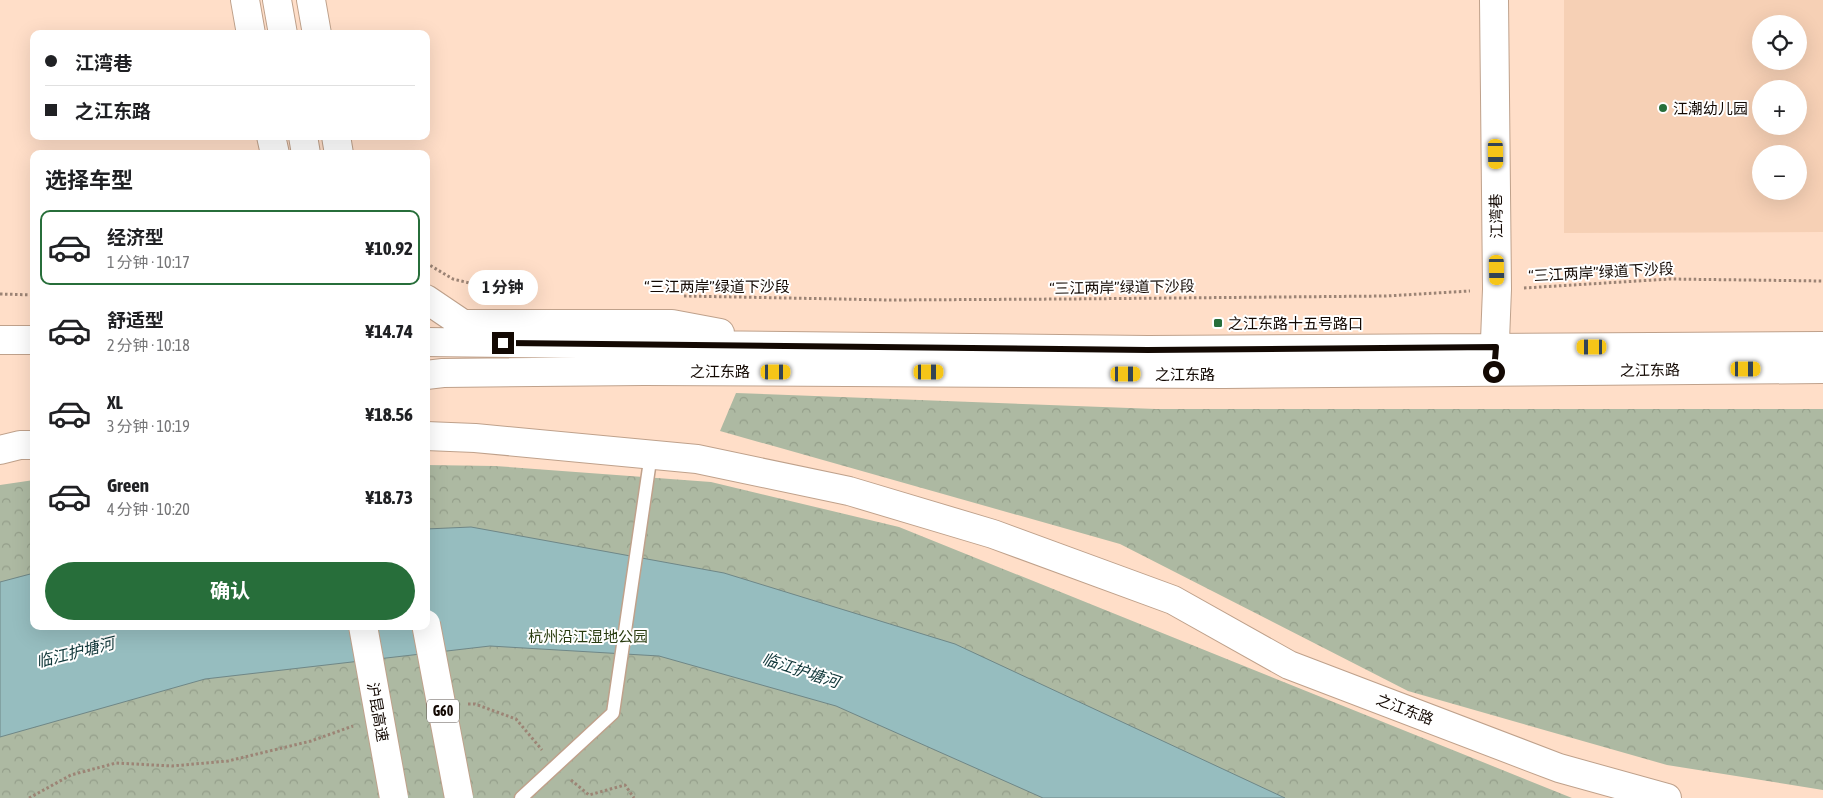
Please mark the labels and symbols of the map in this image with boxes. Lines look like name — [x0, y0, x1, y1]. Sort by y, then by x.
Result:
place label: 江潮幼儿园 — [1673, 100, 1748, 117]
marker: 江潮幼儿园 — [1657, 102, 1669, 114]
car — [1488, 139, 1503, 169]
street label: 江湾巷 — [1487, 193, 1505, 239]
car — [1489, 255, 1504, 285]
street label: “三江两岸”绿道下沙段 — [1528, 260, 1674, 284]
callout: 1 分钟 — [468, 270, 538, 306]
street label: “三江两岸”绿道下沙段 — [1049, 277, 1195, 297]
street label: “三江两岸”绿道下沙段 — [644, 278, 790, 295]
place label: 之江东路十五号路口 — [1228, 315, 1363, 332]
marker: 之江东路十五号路口 — [1212, 317, 1224, 329]
route end — [492, 332, 514, 354]
car — [1577, 340, 1607, 355]
route start — [1483, 361, 1505, 383]
street label: 之江东路 — [1620, 361, 1680, 379]
car — [1731, 362, 1761, 377]
street label: 之江东路 — [690, 363, 750, 380]
car — [761, 365, 791, 380]
car — [914, 365, 944, 380]
street label: 之江东路 — [1155, 366, 1215, 383]
car — [1111, 367, 1141, 382]
park label: 杭州沿江湿地公园 — [528, 628, 648, 645]
water label: 临江护塘河 — [34, 633, 119, 670]
water label: 临江护塘河 — [760, 649, 845, 692]
street label: 沪昆高速 — [364, 681, 392, 743]
street label: 之江东路 — [1374, 690, 1436, 728]
road number: G60 — [427, 699, 459, 722]

